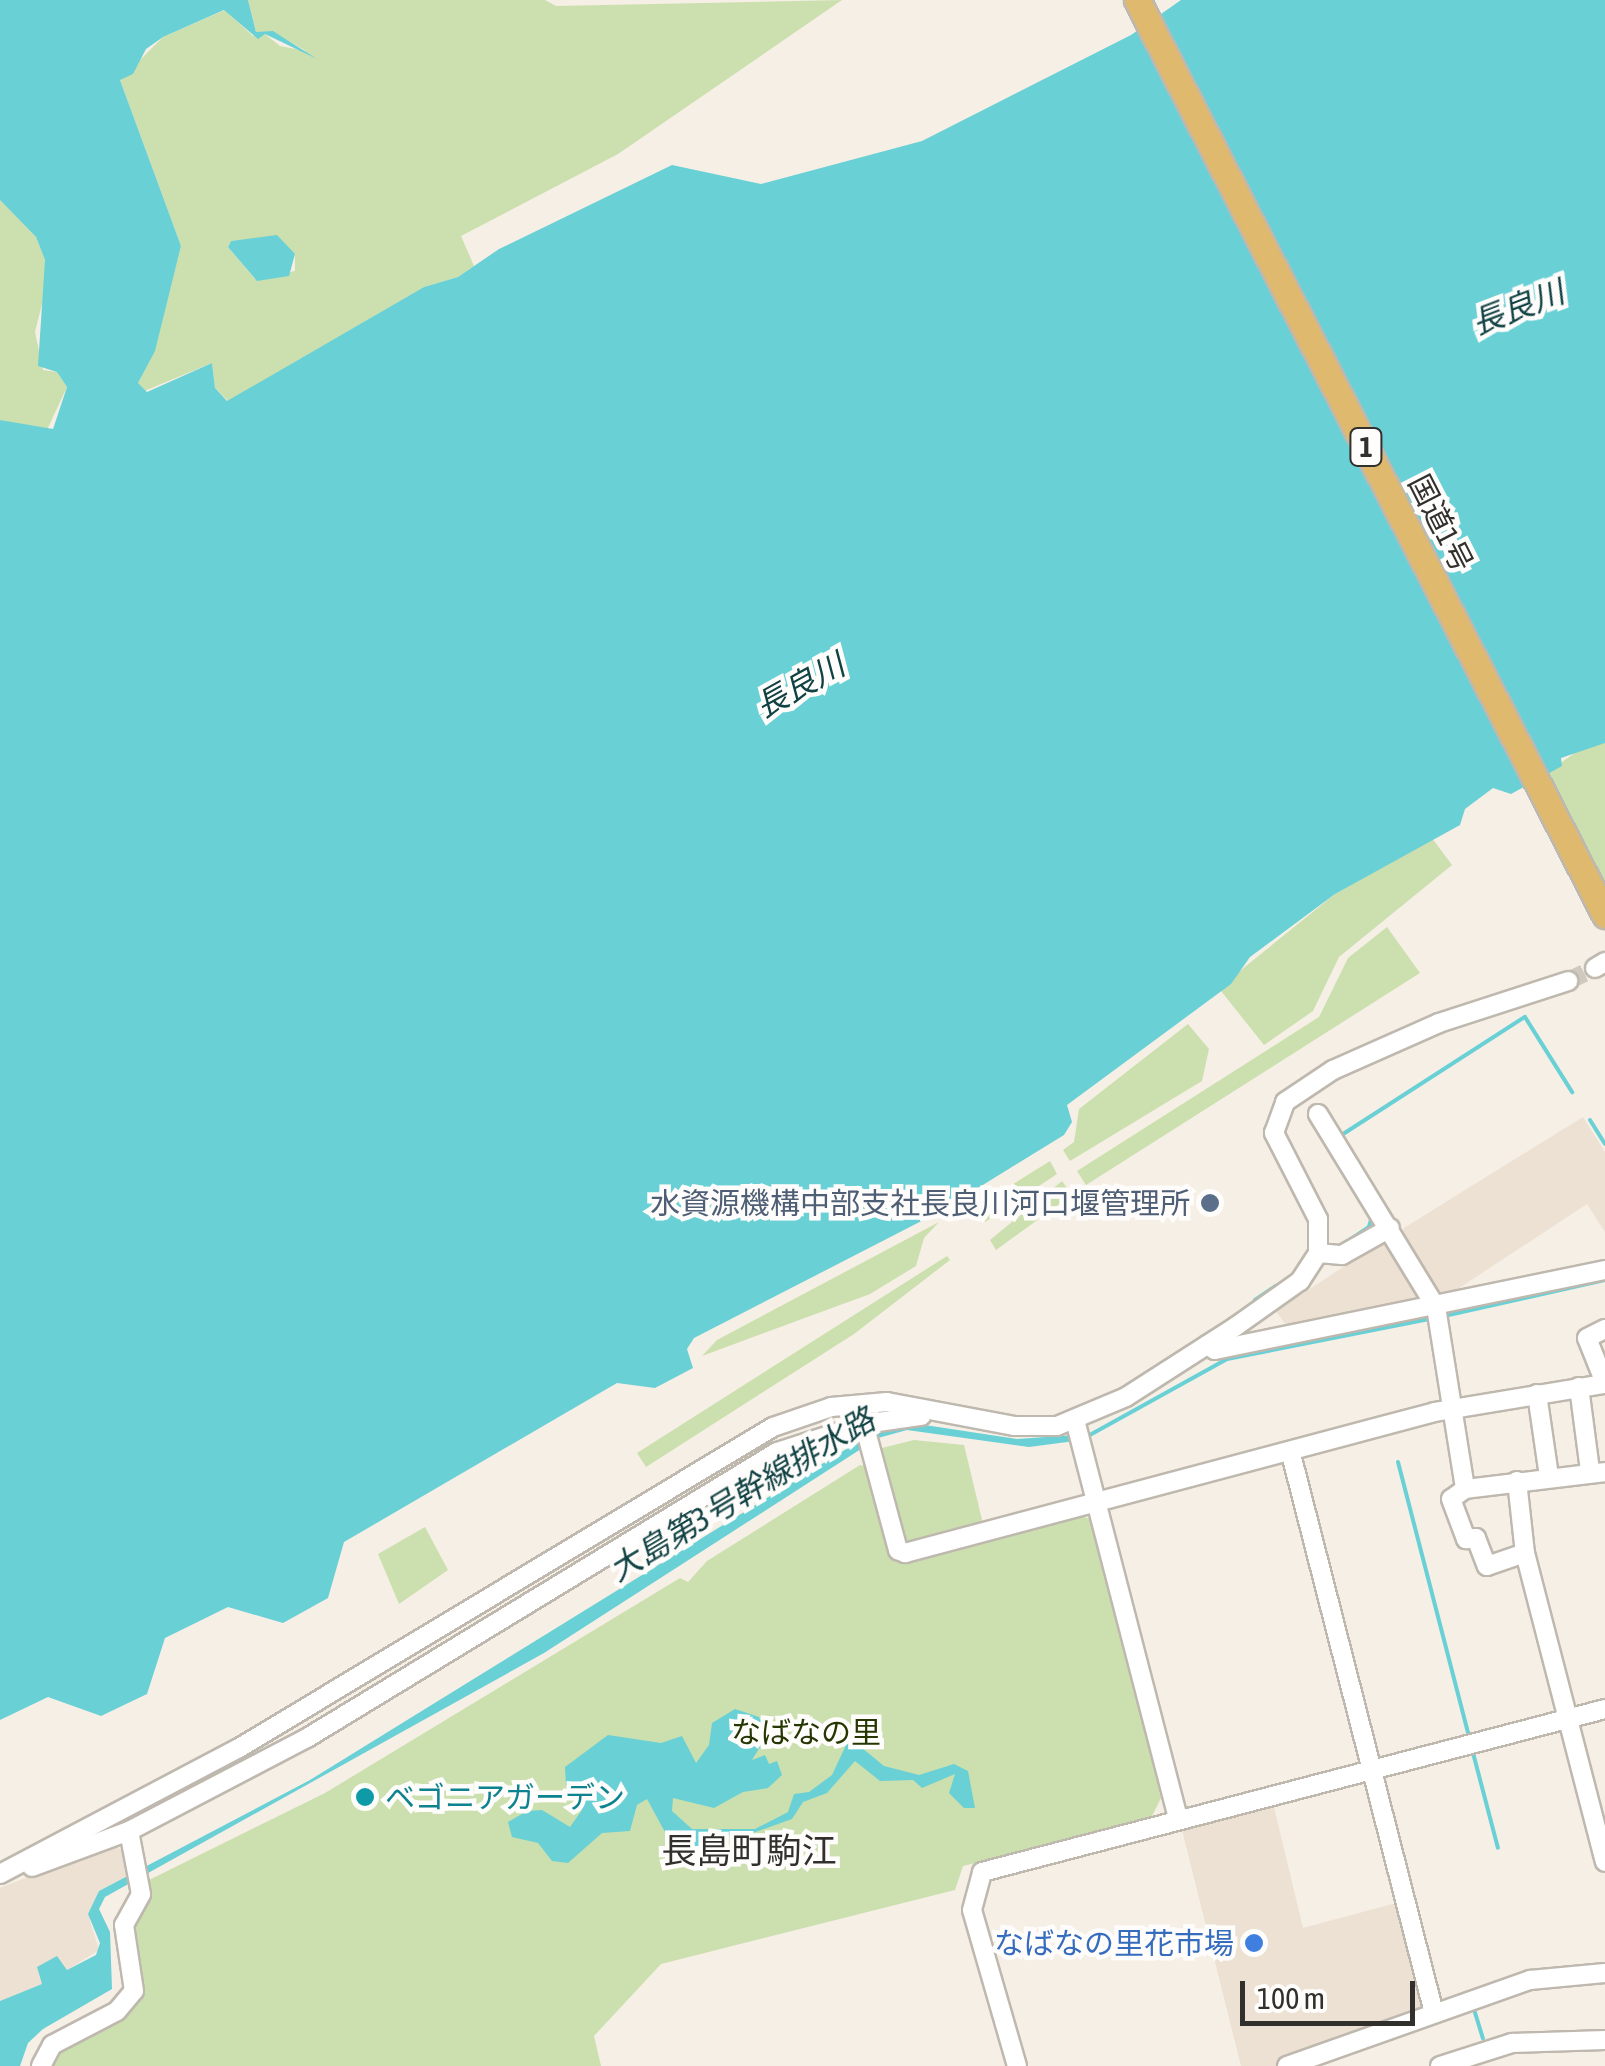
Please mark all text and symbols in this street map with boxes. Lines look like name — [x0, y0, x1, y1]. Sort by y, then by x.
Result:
water label: 長良川 — [1466, 273, 1570, 343]
road number: 1 — [1348, 424, 1384, 470]
street label: 国道1号 — [1401, 468, 1481, 578]
water label: 長良川 — [749, 646, 851, 726]
place label: 水資源機構中部支社長良川河口堰管理所 — [650, 1185, 1190, 1221]
marker: 水資源機構中部支社長良川河口堰管理所 — [1199, 1192, 1221, 1214]
water label: 大島第3号幹線排水路 — [602, 1401, 882, 1589]
park label: なばなの里 — [731, 1714, 881, 1750]
place label: ベゴニアガーデン — [385, 1779, 625, 1815]
marker: ベゴニアガーデン — [354, 1786, 376, 1808]
district label: 長島町駒江 — [662, 1829, 836, 1871]
place label: なばなの里花市場 — [994, 1925, 1234, 1961]
marker: なばなの里花市場 — [1243, 1932, 1265, 1954]
scale bar — [1245, 1961, 1420, 2023]
text: 100 m — [1257, 1981, 1325, 2015]

